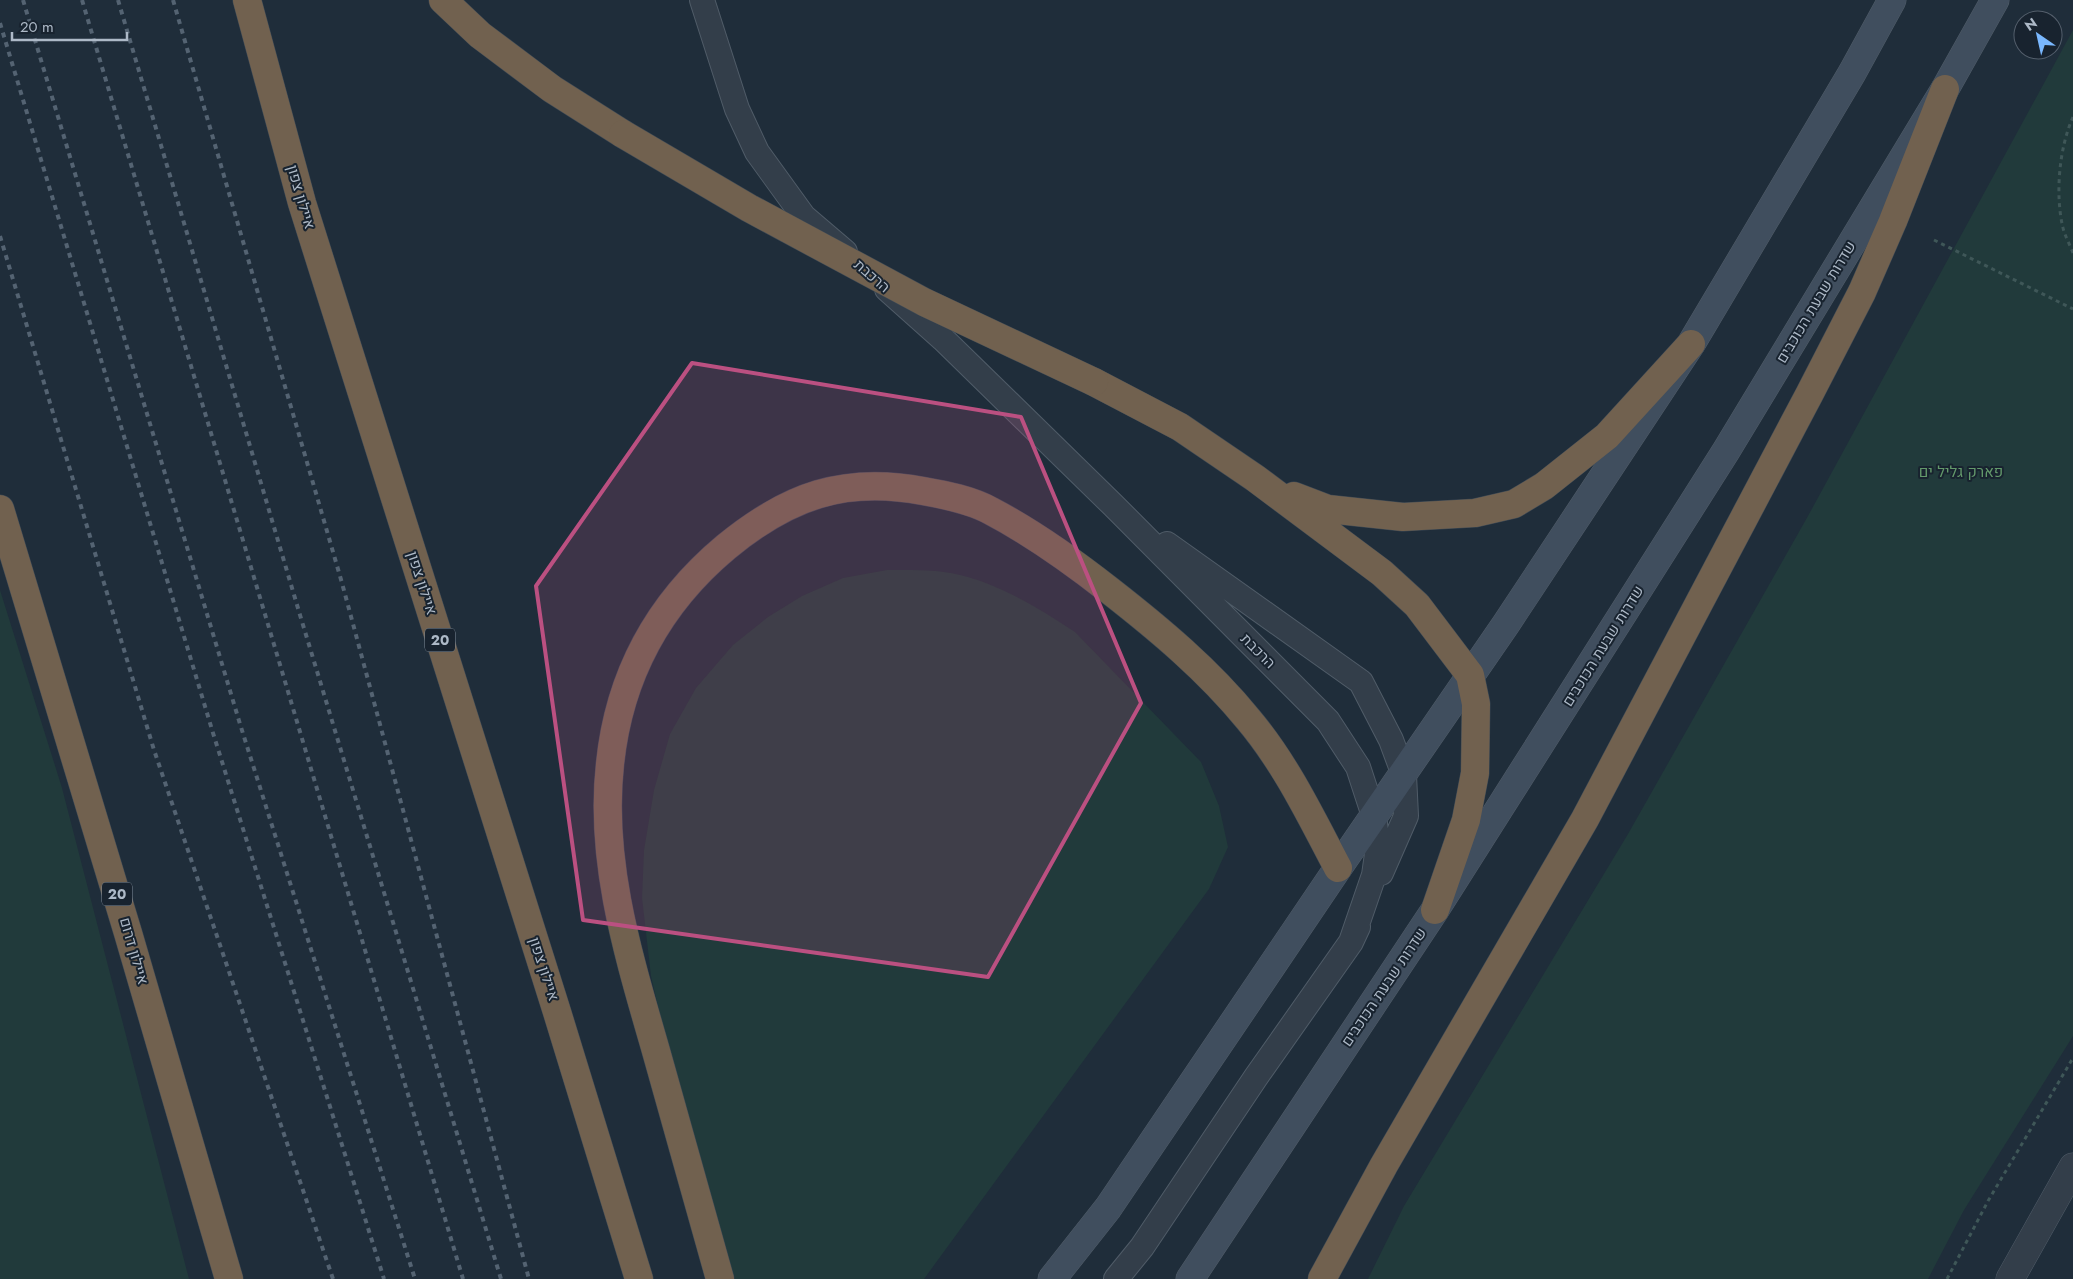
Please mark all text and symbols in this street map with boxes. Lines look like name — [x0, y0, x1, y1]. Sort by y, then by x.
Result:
scale bar — [12, 10, 128, 42]
north arrow — [2013, 10, 2063, 60]
text: N — [2021, 13, 2041, 36]
text: 20 m — [20, 16, 54, 38]
street label: איילון צפון — [281, 162, 321, 232]
street label: שדרות שבעת הכוכבים — [1771, 237, 1861, 367]
street label: הרכבת — [849, 254, 895, 298]
park label: פארק גליל ים — [1919, 461, 2003, 483]
street label: איילון צפון — [401, 548, 443, 618]
street label: שדרות שבעת הכוכבים — [1557, 581, 1649, 711]
road number: 20 — [425, 628, 455, 652]
street label: הרכבת — [1236, 629, 1280, 673]
road number: 20 — [102, 882, 132, 906]
street label: איילון דרום — [114, 915, 154, 987]
street label: שדרות שבעת הכוכבים — [1336, 923, 1432, 1051]
street label: איילון צפון — [523, 934, 565, 1004]

